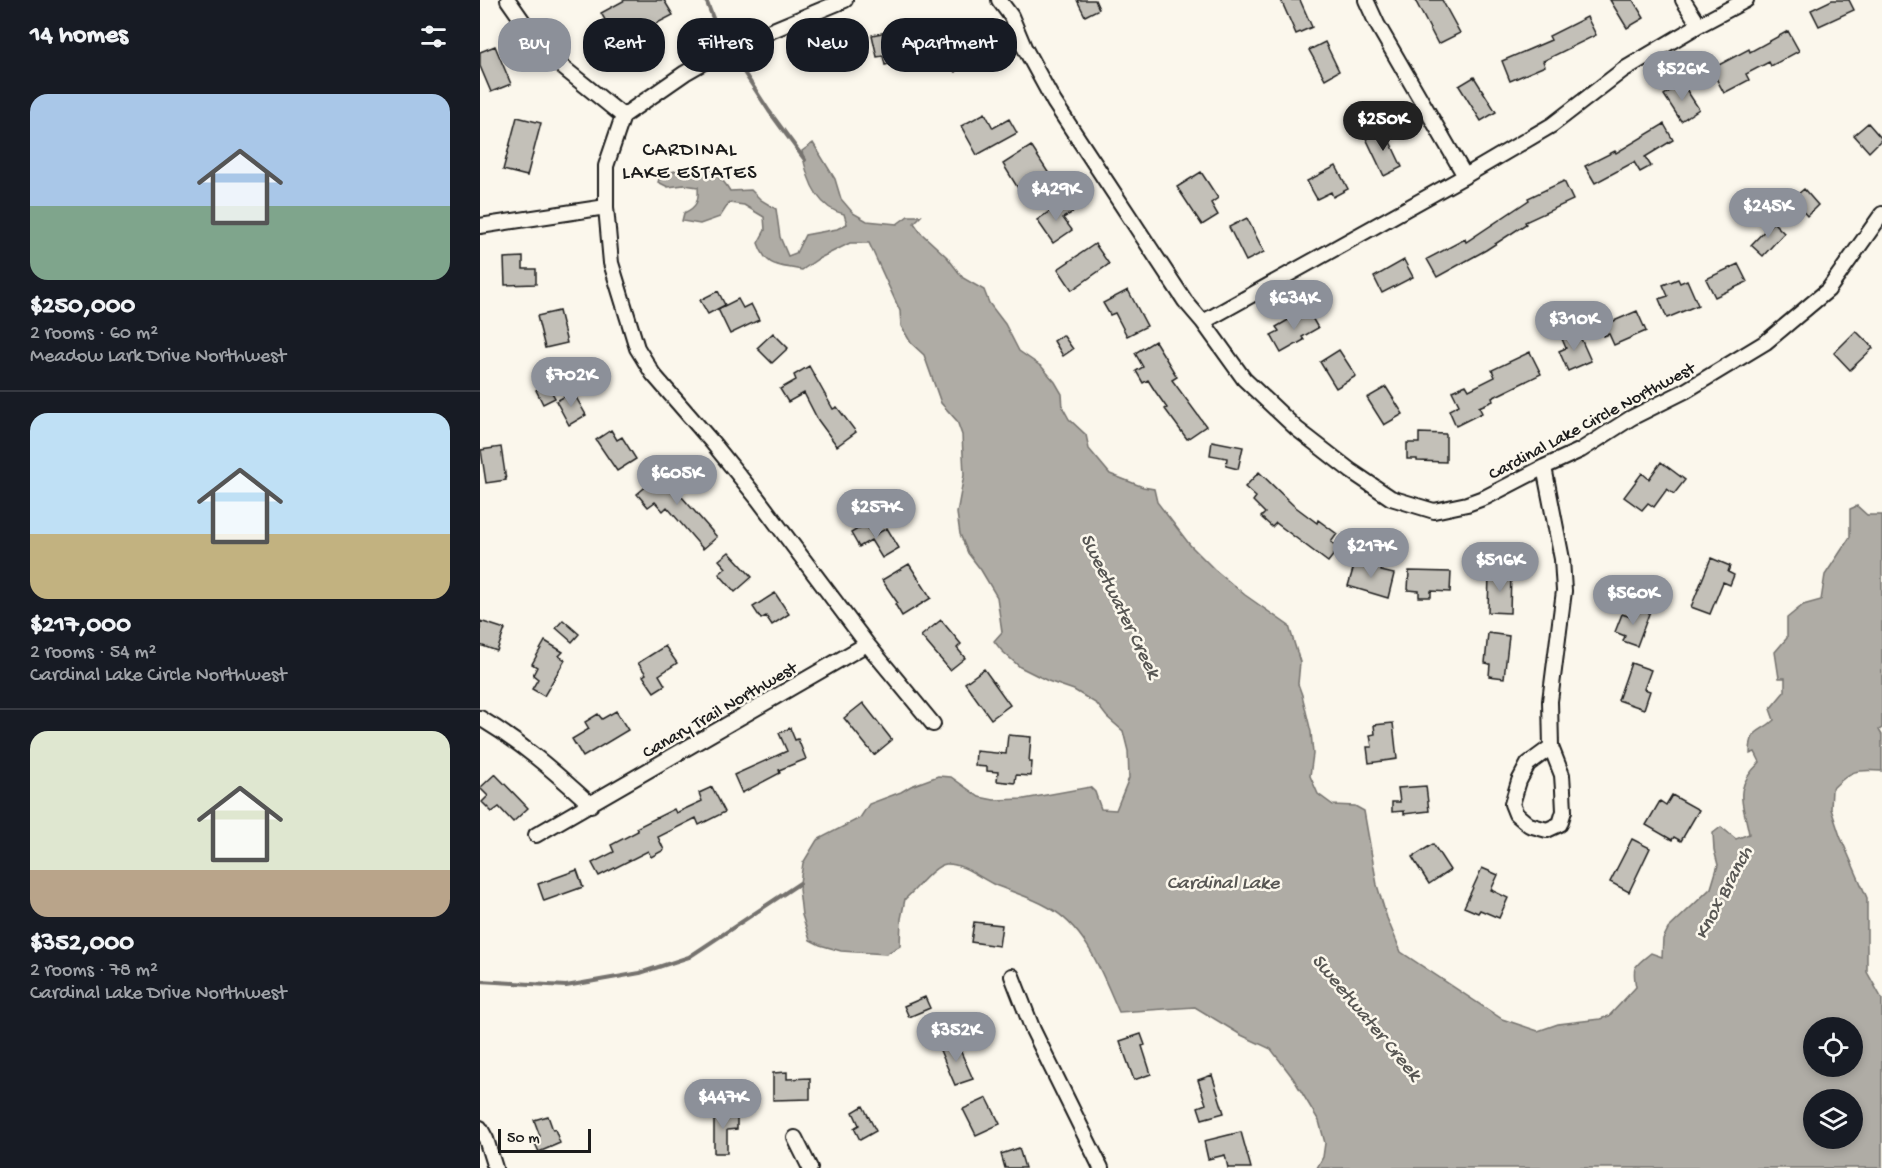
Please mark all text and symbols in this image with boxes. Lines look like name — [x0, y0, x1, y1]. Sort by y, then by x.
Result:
chip: Buy — [498, 18, 571, 72]
chip: Rent — [583, 18, 665, 72]
chip: Filters — [677, 18, 774, 72]
chip: New — [786, 18, 869, 72]
chip: Apartment — [881, 18, 1017, 72]
icon: filters — [417, 20, 450, 53]
text: 14 homes — [30, 21, 128, 52]
pin: $526K — [1640, 51, 1724, 102]
text: $526K — [1657, 59, 1707, 82]
pin: $250K — [1341, 101, 1425, 152]
text: $250K — [1357, 109, 1409, 132]
icon: home — [186, 133, 294, 241]
district label: CARDINAL LAKE ESTATES — [622, 140, 758, 186]
pin: $429K — [1014, 171, 1098, 222]
text: $429K — [1031, 179, 1081, 202]
pin: $245K — [1726, 188, 1810, 239]
text: $245K — [1743, 196, 1793, 219]
pin: $634K — [1252, 280, 1336, 331]
text: $634K — [1269, 288, 1319, 311]
text: $250,000 — [30, 292, 135, 323]
pin: $310K — [1532, 301, 1616, 352]
text: $310K — [1549, 309, 1599, 332]
text: 2 rooms · 60 m² — [30, 323, 158, 346]
text: Meadow Lark Drive Northwest — [30, 346, 286, 369]
pin: $702K — [529, 357, 613, 408]
street label: Cardinal Lake Circle Northwest — [1485, 358, 1700, 486]
text: $702K — [545, 365, 597, 388]
icon: home — [186, 452, 294, 560]
pin: $605K — [635, 455, 719, 506]
text: $605K — [651, 463, 703, 486]
pin: $257K — [834, 489, 918, 540]
text: $257K — [851, 497, 901, 520]
pin: $217K — [1329, 528, 1413, 579]
water label: Sweetwater Creek — [1074, 531, 1165, 684]
text: $217K — [1347, 536, 1395, 559]
pin: $516K — [1458, 542, 1542, 593]
text: $516K — [1476, 550, 1524, 573]
pin: $560K — [1591, 575, 1675, 626]
text: $560K — [1607, 583, 1659, 606]
text: $217,000 — [30, 611, 131, 642]
text: 2 rooms · 54 m² — [30, 642, 157, 665]
street label: Canary Trail Northwest — [639, 658, 803, 764]
text: Cardinal Lake Circle Northwest — [30, 665, 287, 688]
icon: home — [186, 770, 294, 878]
water label: Knox Branch — [1691, 843, 1759, 944]
water label: Cardinal Lake — [1167, 873, 1280, 896]
text: $352,000 — [30, 929, 134, 960]
water label: Sweetwater Creek — [1306, 950, 1426, 1088]
text: 2 rooms · 78 m² — [30, 960, 158, 983]
text: Cardinal Lake Drive Northwest — [30, 983, 286, 1006]
pin: $352K — [914, 1012, 998, 1063]
map controls — [1803, 1017, 1863, 1149]
button: locate — [1803, 1017, 1863, 1077]
text: $352K — [931, 1020, 981, 1043]
pin: $447K — [681, 1079, 765, 1130]
text: $447K — [698, 1087, 748, 1110]
button: layers — [1803, 1089, 1863, 1149]
scale bar — [498, 1126, 591, 1154]
text: 50 m — [507, 1130, 540, 1149]

